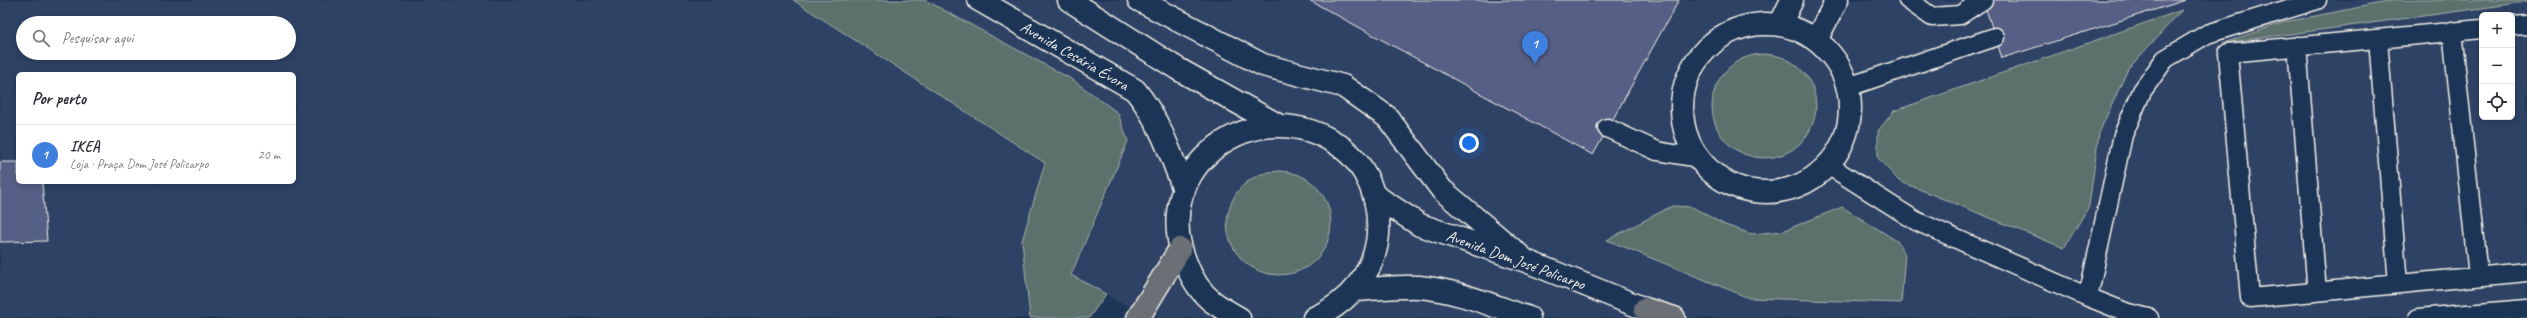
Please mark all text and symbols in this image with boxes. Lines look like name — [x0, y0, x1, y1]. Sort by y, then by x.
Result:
map controls — [2479, 12, 2515, 120]
button: + — [2479, 12, 2515, 48]
search box — [16, 16, 296, 60]
street label: Avenida Cesária Évora — [1017, 17, 1134, 96]
icon: search — [30, 27, 52, 49]
text: Pesquisar aqui — [62, 29, 133, 48]
pin: 1 — [1522, 31, 1548, 64]
button: − — [2479, 48, 2515, 84]
button: locate — [2479, 84, 2515, 120]
text: Por perto — [32, 88, 86, 109]
your location — [1459, 133, 1479, 153]
text: IKEA — [70, 137, 100, 156]
text: 1 — [42, 147, 48, 163]
text: 20 m — [258, 147, 280, 163]
text: Loja · Praça Dom José Policarpo — [70, 156, 208, 172]
street label: Avenida Dom José Policarpo — [1444, 226, 1589, 295]

